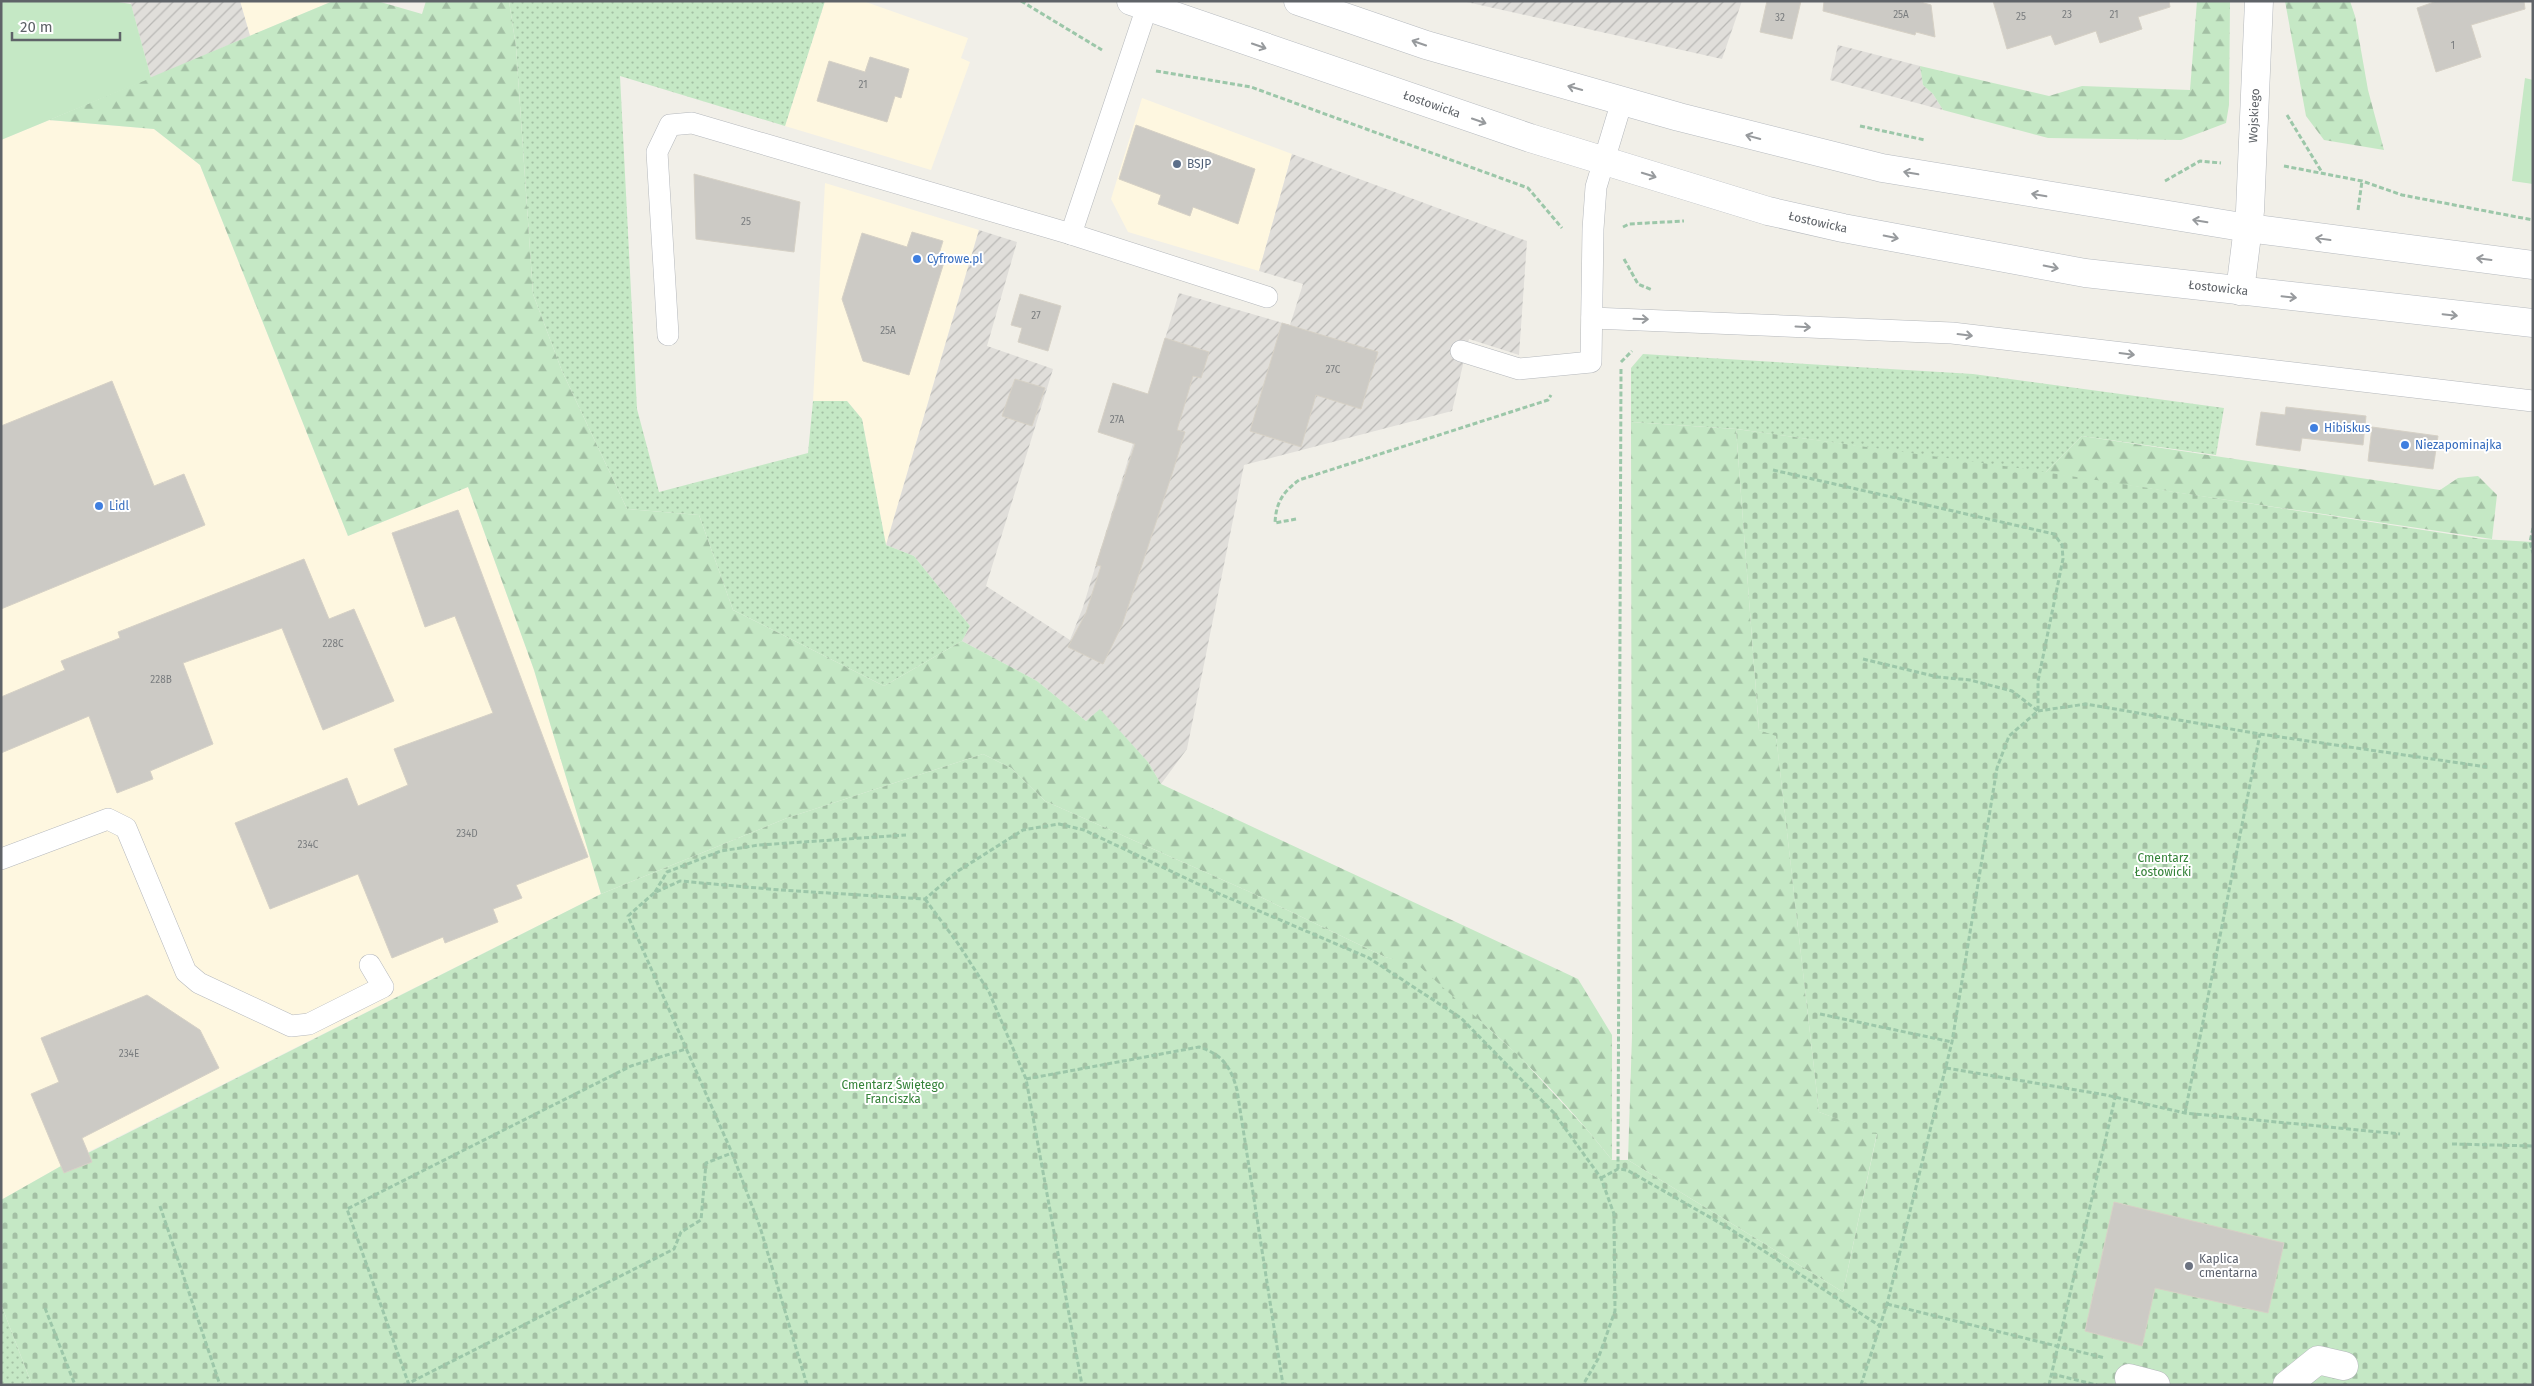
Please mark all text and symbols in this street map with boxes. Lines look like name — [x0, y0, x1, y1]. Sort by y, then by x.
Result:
house number: 25A — [1893, 9, 1909, 21]
house number: 23 — [2062, 9, 2072, 21]
house number: 21 — [2109, 9, 2119, 21]
scale bar — [12, 10, 120, 42]
house number: 25 — [2016, 11, 2026, 23]
house number: 32 — [1775, 12, 1785, 24]
text: 20 m — [20, 18, 53, 36]
one-way arrow — [1412, 38, 1427, 47]
house number: 1 — [2451, 40, 2455, 52]
one-way arrow — [1251, 42, 1267, 52]
house number: 21 — [858, 79, 868, 91]
one-way arrow — [1567, 82, 1583, 92]
street label: Łostowicka — [1401, 88, 1462, 121]
street label: Wojskiego — [2246, 88, 2262, 143]
one-way arrow — [1471, 117, 1487, 126]
one-way arrow — [1745, 131, 1761, 141]
place label: BSJP — [1187, 157, 1211, 171]
marker: BSJP — [1171, 158, 1183, 170]
one-way arrow — [1904, 167, 1920, 177]
one-way arrow — [1641, 171, 1657, 181]
one-way arrow — [2032, 190, 2048, 200]
street label: Łostowicka — [1787, 209, 1848, 236]
house number: 25 — [741, 216, 751, 228]
one-way arrow — [2192, 216, 2208, 226]
one-way arrow — [1883, 233, 1899, 242]
one-way arrow — [2315, 234, 2331, 244]
place label: Cyfrowe.pl — [927, 252, 983, 266]
marker: Cyfrowe.pl — [911, 253, 923, 265]
one-way arrow — [2477, 254, 2493, 264]
one-way arrow — [2042, 262, 2058, 272]
street label: Łostowicka — [2188, 278, 2249, 298]
one-way arrow — [2280, 292, 2296, 302]
house number: 27 — [1031, 310, 1041, 322]
one-way arrow — [2442, 310, 2458, 320]
one-way arrow — [1632, 315, 1648, 324]
one-way arrow — [1795, 322, 1811, 331]
house number: 25A — [880, 325, 896, 337]
one-way arrow — [1957, 330, 1973, 340]
one-way arrow — [2118, 349, 2134, 359]
house number: 27C — [1326, 364, 1341, 376]
house number: 27A — [1110, 414, 1125, 426]
place label: Hibiskus — [2324, 421, 2371, 435]
marker: Hibiskus — [2308, 422, 2320, 434]
place label: Niezapominajka — [2415, 438, 2502, 452]
marker: Niezapominajka — [2399, 439, 2411, 451]
place label: Lidl — [109, 499, 130, 513]
marker: Lidl — [93, 500, 105, 512]
house number: 228C — [322, 638, 344, 650]
house number: 228B — [150, 674, 172, 686]
house number: 234D — [456, 828, 478, 840]
house number: 234C — [298, 839, 319, 851]
park label: Cmentarz Łostowicki — [2135, 851, 2191, 879]
house number: 234E — [119, 1048, 139, 1060]
park label: Cmentarz Świętego Franciszka — [842, 1077, 944, 1106]
place label: Kaplica cmentarna — [2199, 1252, 2258, 1280]
marker: Kaplica cmentarna — [2183, 1260, 2195, 1272]

